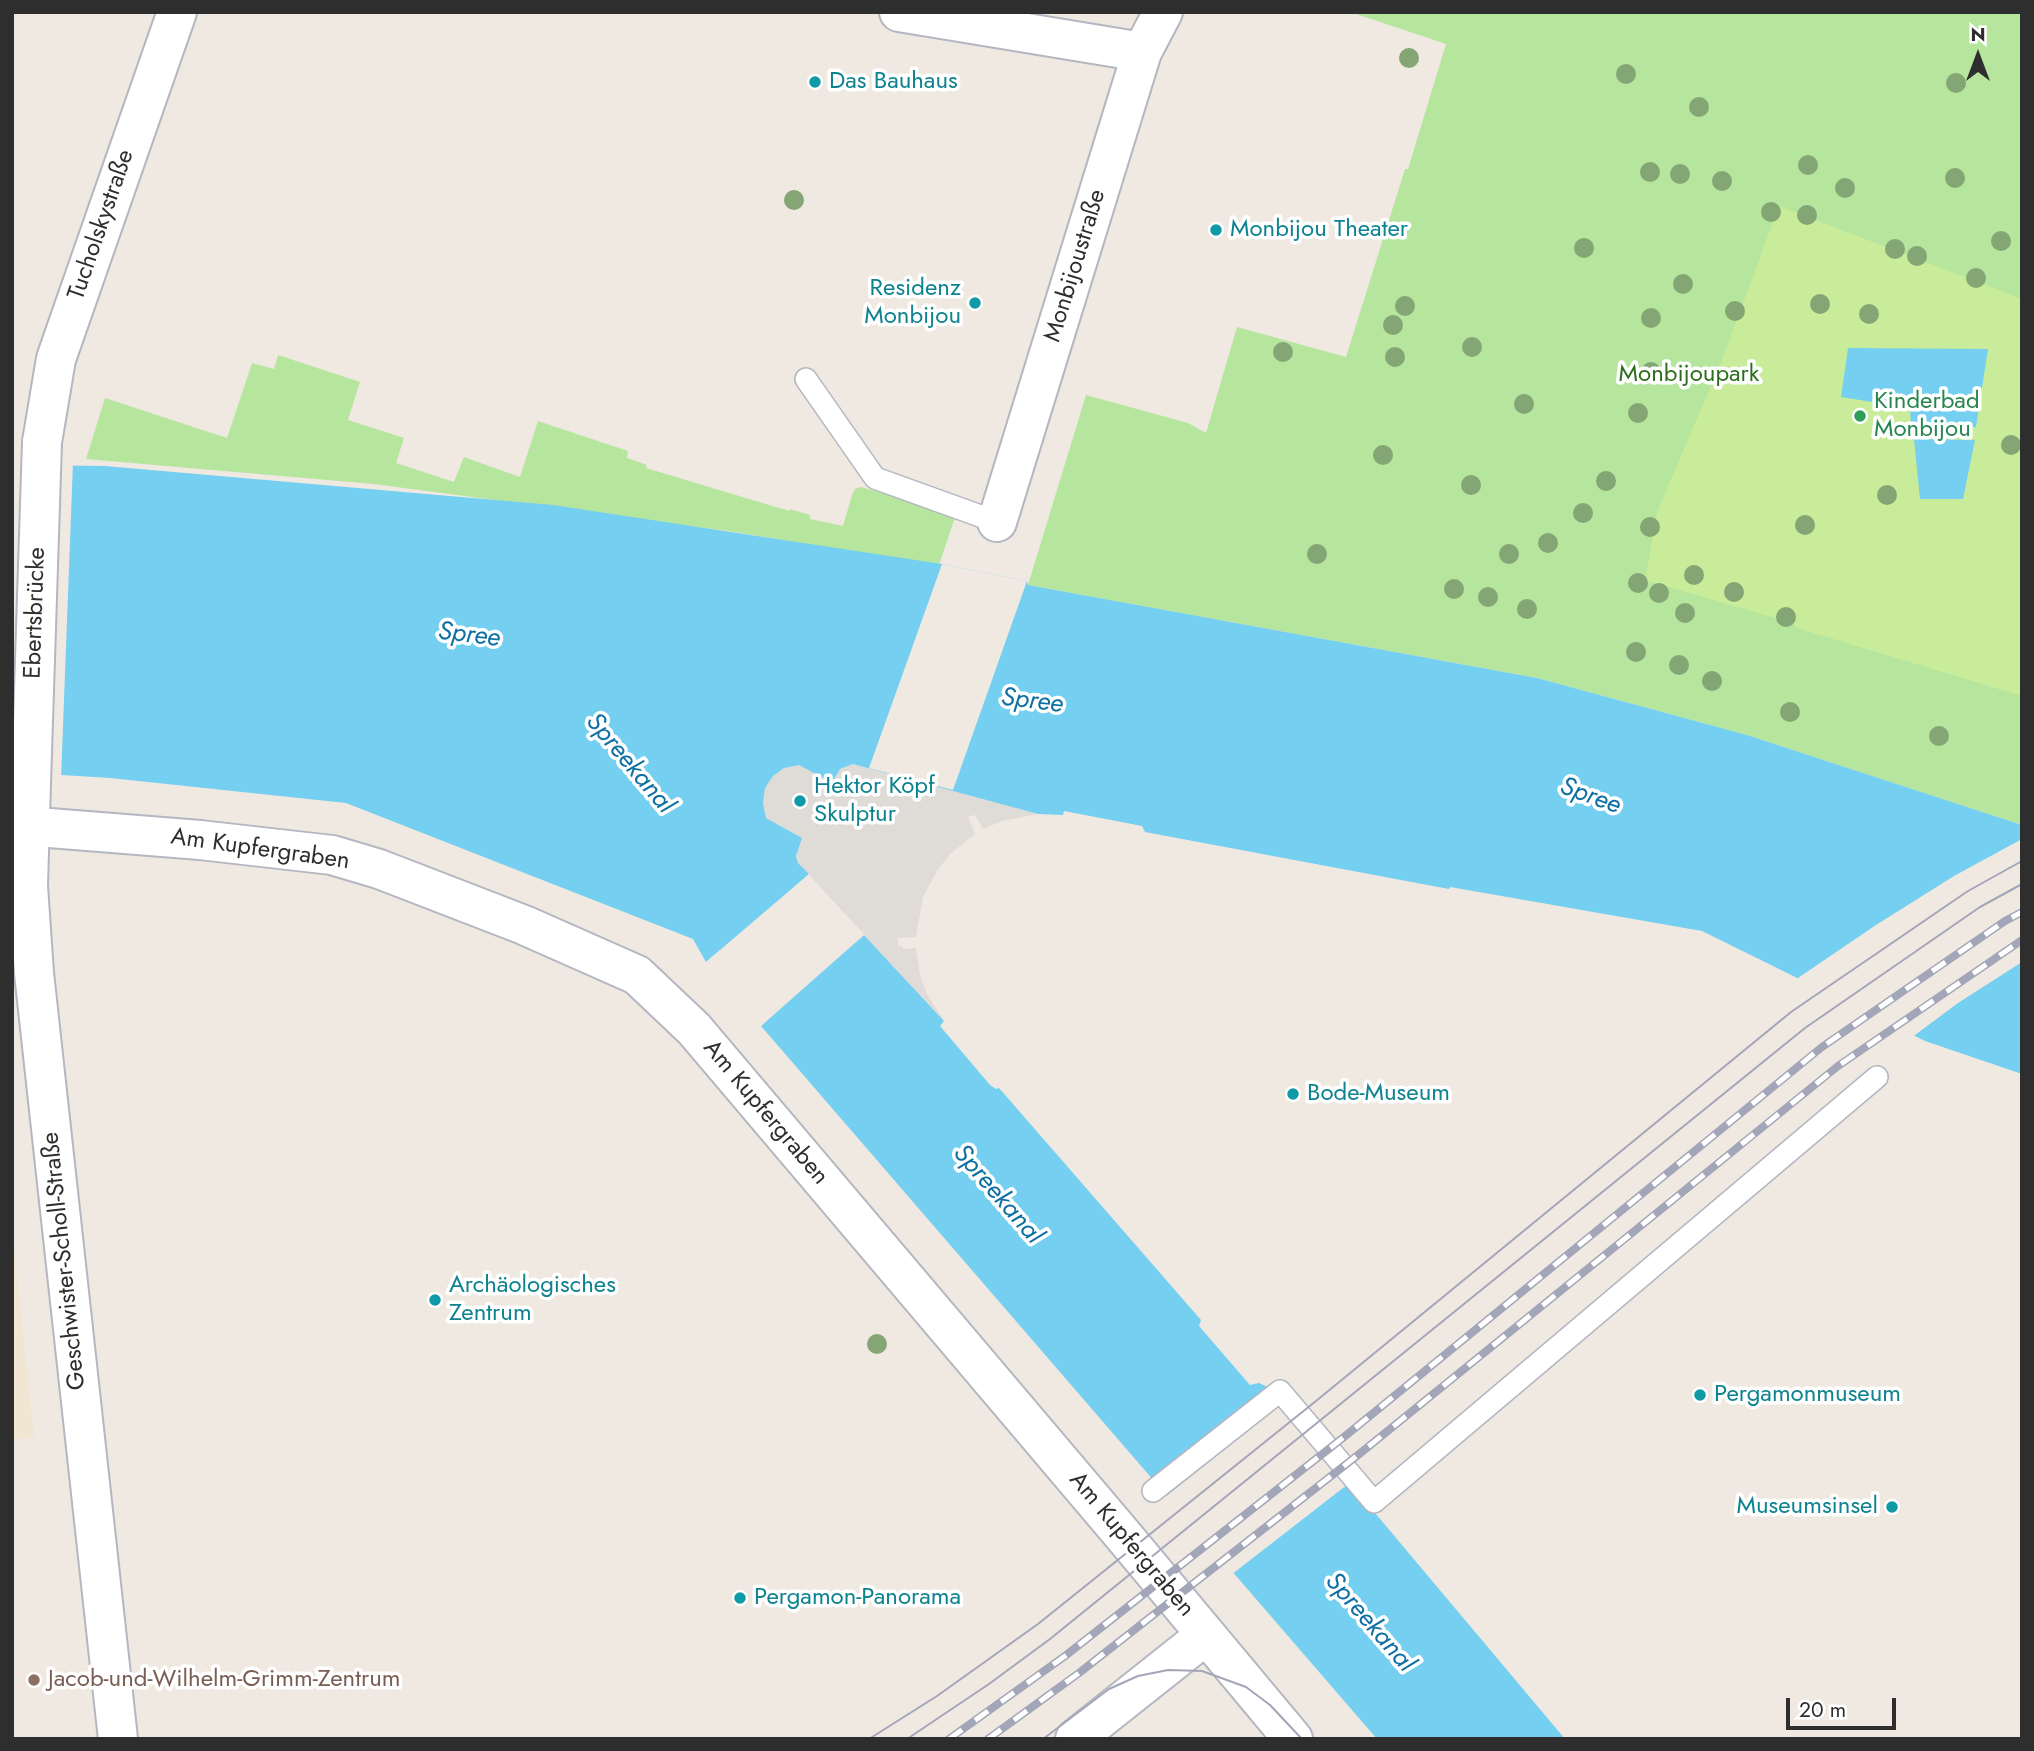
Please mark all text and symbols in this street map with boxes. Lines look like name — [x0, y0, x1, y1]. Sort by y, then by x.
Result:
north arrow — [1943, 21, 2013, 91]
text: N — [1970, 21, 1986, 48]
place label: Das Bauhaus — [829, 68, 958, 96]
marker: Das Bauhaus — [807, 74, 823, 90]
street label: Tucholskystraße — [63, 146, 141, 304]
street label: Monbijoustraße — [1039, 186, 1113, 346]
place label: Monbijou Theater — [1230, 216, 1408, 244]
marker: Monbijou Theater — [1208, 222, 1224, 238]
place label: Residenz Monbijou — [864, 275, 961, 331]
marker: Residenz Monbijou — [967, 295, 983, 311]
park label: Monbijoupark — [1619, 361, 1759, 389]
place label: Kinderbad Monbijou — [1874, 388, 1980, 444]
marker: Kinderbad Monbijou — [1852, 408, 1868, 424]
street label: Ebertsbrücke — [19, 547, 53, 679]
water label: Spree — [436, 617, 502, 655]
water label: Spree — [999, 683, 1065, 721]
water label: Spreekanal — [578, 707, 680, 821]
water label: Spree — [1555, 772, 1625, 822]
place label: Hektor Köpf Skulptur — [814, 773, 935, 829]
marker: Hektor Köpf Skulptur — [792, 793, 808, 809]
street label: Am Kupfergraben — [169, 823, 351, 877]
street label: Am Kupfergraben — [696, 1035, 834, 1191]
place label: Bode-Museum — [1307, 1080, 1450, 1108]
marker: Bode-Museum — [1285, 1086, 1301, 1102]
street label: Geschwister-Scholl-Straße — [37, 1131, 93, 1391]
water label: Spreekanal — [945, 1139, 1049, 1251]
place label: Archäologisches Zentrum — [449, 1272, 616, 1328]
marker: Archäologisches Zentrum — [427, 1292, 443, 1308]
place label: Pergamonmuseum — [1714, 1381, 1901, 1409]
marker: Pergamonmuseum — [1692, 1387, 1708, 1403]
street label: Am Kupfergraben — [1062, 1467, 1200, 1623]
place label: Museumsinsel — [1737, 1493, 1878, 1521]
marker: Museumsinsel — [1884, 1499, 1900, 1515]
water label: Spreekanal — [1317, 1567, 1421, 1679]
place label: Pergamon-Panorama — [754, 1584, 961, 1612]
marker: Pergamon-Panorama — [732, 1590, 748, 1606]
place label: Jacob-und-Wilhelm-Grimm-Zentrum — [48, 1666, 400, 1694]
marker: Jacob-und-Wilhelm-Grimm-Zentrum — [26, 1672, 42, 1688]
scale bar — [1789, 1684, 1899, 1728]
text: 20 m — [1799, 1695, 1846, 1725]

